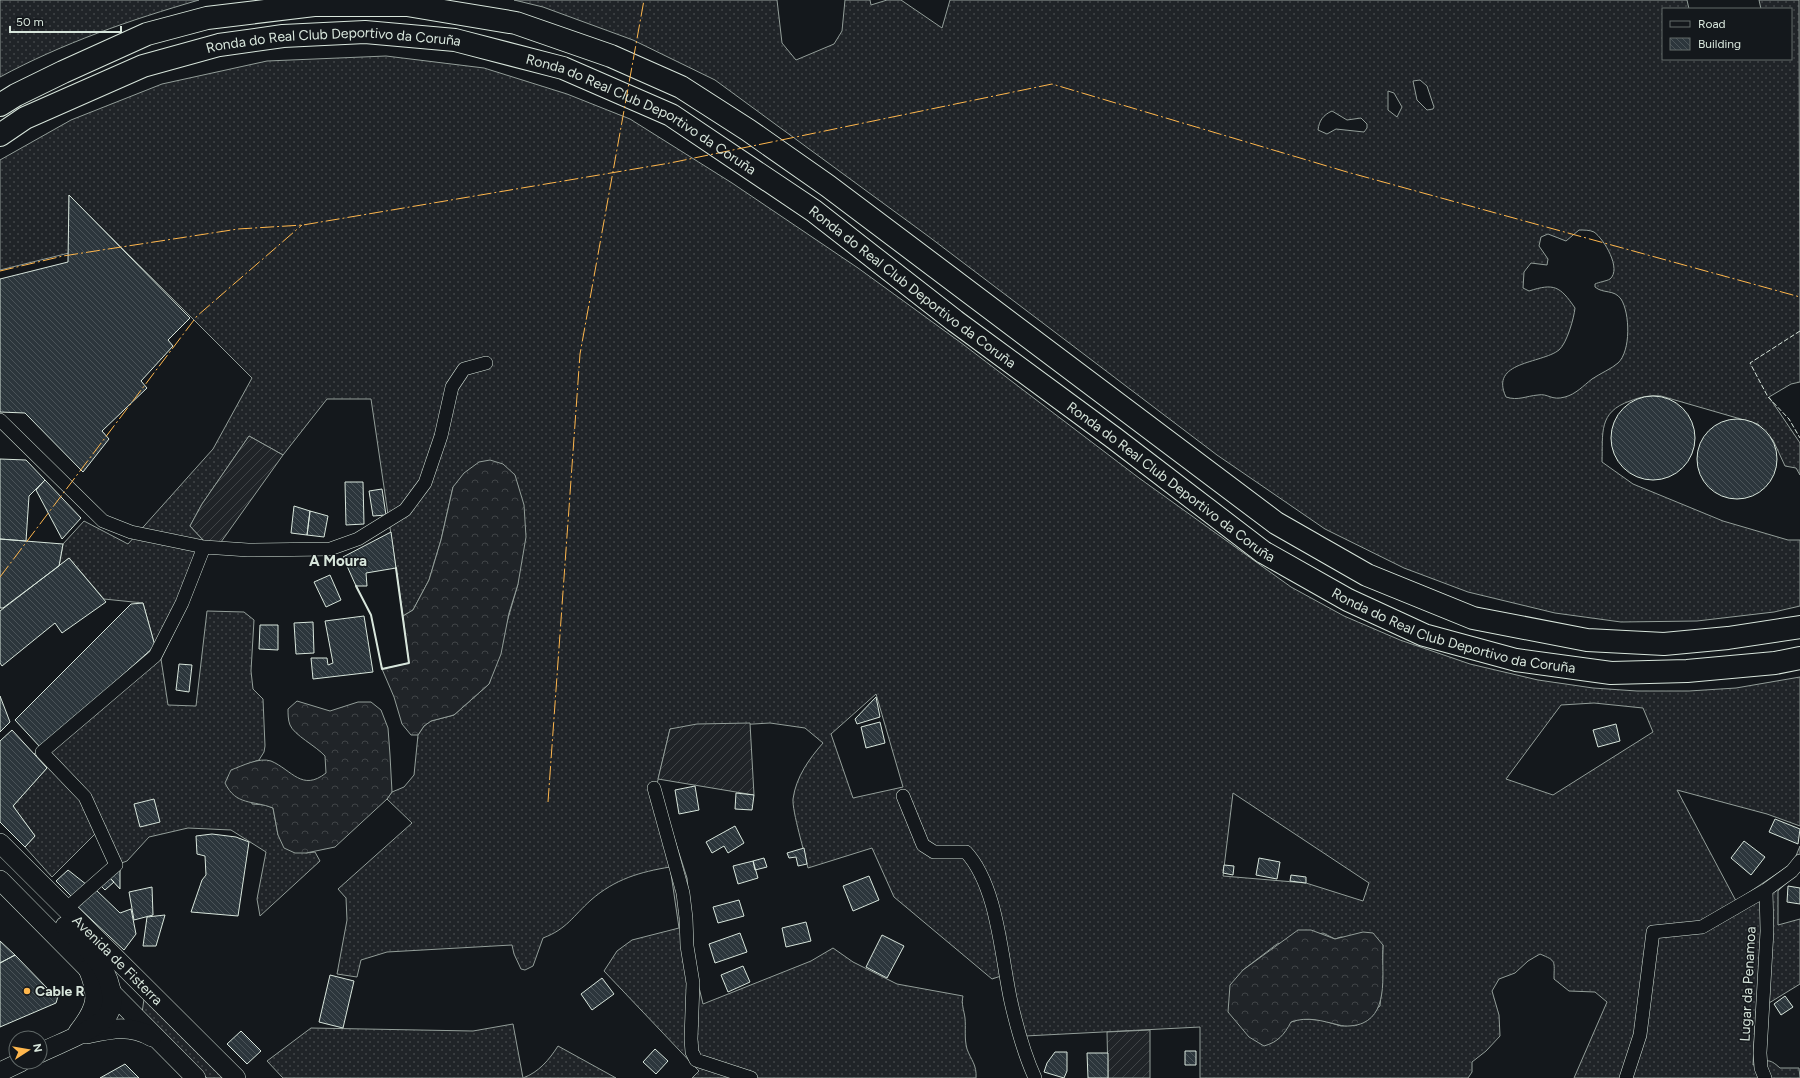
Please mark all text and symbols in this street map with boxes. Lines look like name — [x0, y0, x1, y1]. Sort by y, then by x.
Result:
scale bar — [10, 8, 121, 34]
legend — [1662, 8, 1792, 60]
text: 50 m — [16, 15, 44, 29]
text: Road — [1698, 17, 1726, 31]
street label: Ronda do Real Club Deportivo da Coruña — [204, 24, 463, 57]
text: Building — [1698, 37, 1741, 51]
street label: Ronda do Real Club Deportivo da Coruña — [524, 50, 759, 178]
street label: Ronda do Real Club Deportivo da Coruña — [806, 202, 1019, 372]
street label: Ronda do Real Club Deportivo da Coruña — [1064, 398, 1278, 566]
district label: A Moura — [309, 552, 367, 570]
street label: Ronda do Real Club Deportivo da Coruña — [1329, 584, 1577, 677]
street label: Avenida de Fisterra — [69, 912, 166, 1009]
street label: Lugar da Penamoa — [1736, 926, 1760, 1042]
place label: Cable R — [35, 983, 85, 1000]
marker: Cable R — [22, 986, 32, 996]
north arrow — [8, 1030, 48, 1070]
text: N — [30, 1043, 45, 1054]

